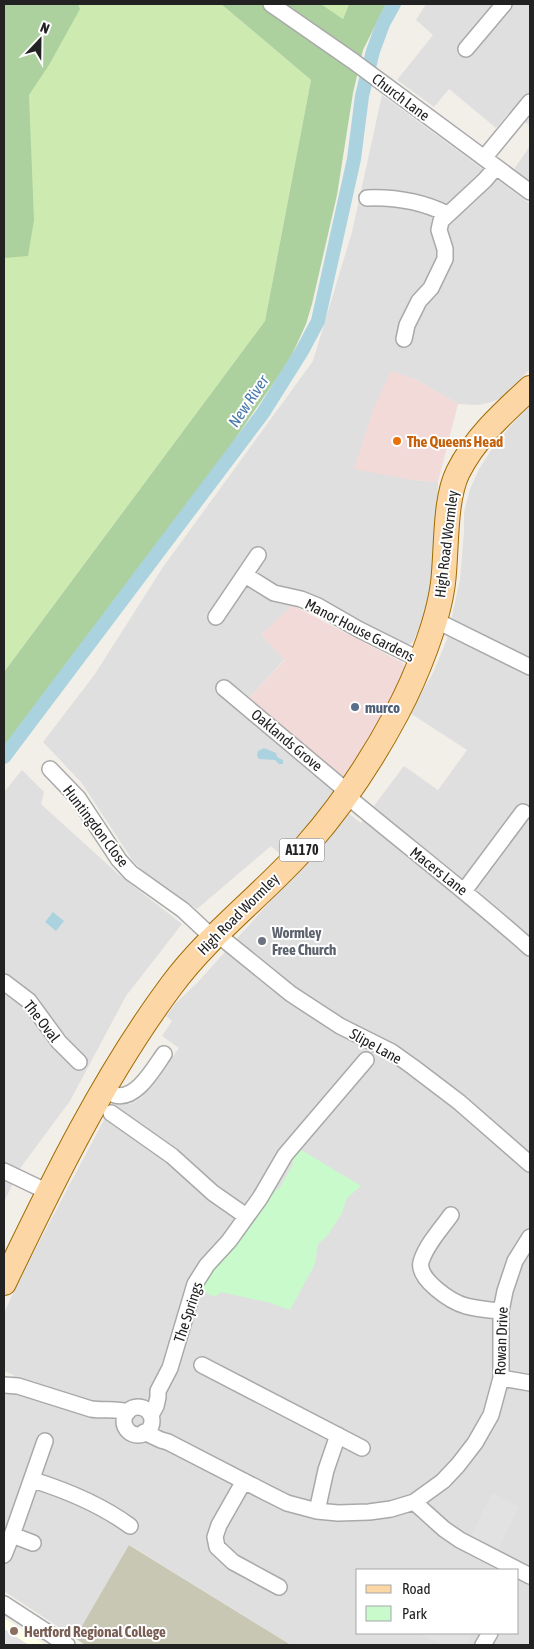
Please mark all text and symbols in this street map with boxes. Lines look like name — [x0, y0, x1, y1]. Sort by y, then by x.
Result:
north arrow — [15, 15, 65, 65]
text: N — [38, 19, 52, 37]
street label: Church Lane — [369, 70, 433, 124]
water label: New River — [224, 371, 272, 430]
place label: The Queens Head — [407, 433, 503, 450]
marker: The Queens Head — [391, 435, 403, 447]
street label: High Road Wormley — [431, 489, 461, 599]
street label: Manor House Gardens — [302, 595, 418, 665]
place label: murco — [365, 699, 400, 716]
marker: murco — [349, 701, 361, 713]
street label: Oaklands Grove — [248, 705, 326, 775]
street label: Huntingdon Close — [60, 782, 132, 870]
road number: A1170 — [280, 838, 324, 862]
street label: Macers Lane — [407, 843, 471, 899]
street label: High Road Wormley — [194, 870, 282, 958]
place label: Wormley Free Church — [271, 924, 336, 958]
marker: Wormley Free Church — [256, 935, 268, 947]
street label: The Oval — [20, 997, 64, 1045]
street label: Slipe Lane — [347, 1025, 405, 1067]
street label: The Springs — [170, 1280, 206, 1344]
street label: Rowan Drive — [491, 1306, 511, 1376]
legend — [356, 1569, 519, 1634]
text: Road — [402, 1580, 431, 1597]
text: Park — [402, 1605, 427, 1622]
place label: Hertford Regional College — [24, 1623, 166, 1640]
marker: Hertford Regional College — [8, 1625, 20, 1637]

